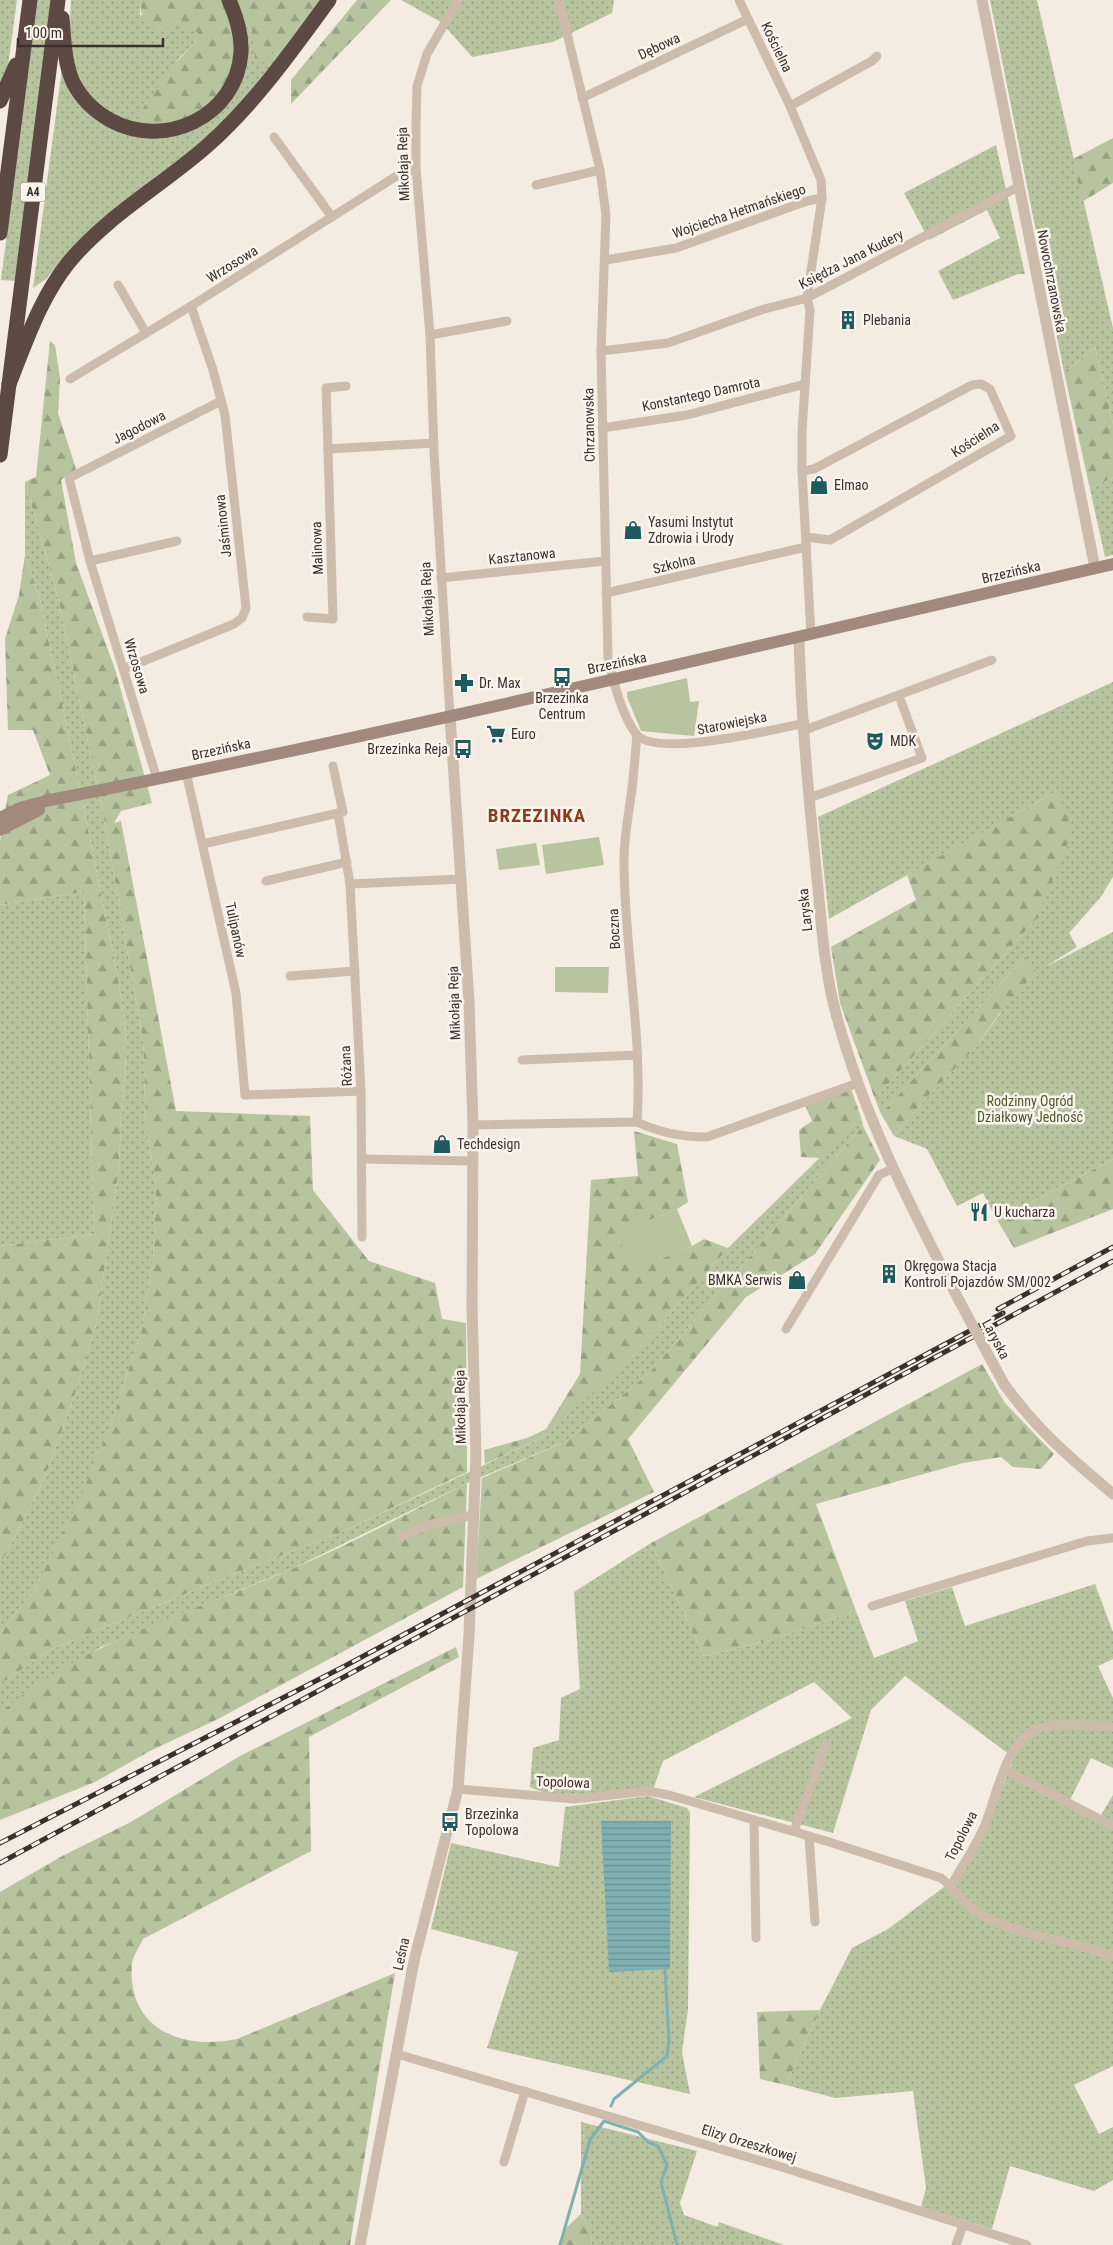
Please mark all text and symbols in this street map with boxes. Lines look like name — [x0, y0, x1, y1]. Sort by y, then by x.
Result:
scale bar — [18, 15, 162, 47]
street label: Kościelna — [758, 19, 796, 75]
text: 100 m — [25, 24, 62, 42]
street label: Dębowa — [636, 29, 682, 63]
street label: Mikołaja Reja — [394, 127, 412, 201]
street label: Wojciecha Hetmańskiego — [670, 181, 808, 241]
road number: A4 — [20, 182, 46, 202]
street label: Księdza Jana Kudery — [796, 226, 906, 292]
street label: Nowochrzanowska — [1034, 228, 1070, 334]
street label: Wrzosowa — [204, 242, 260, 286]
building icon: Plebania — [837, 309, 859, 331]
place label: Plebania — [863, 312, 911, 328]
street label: Konstantego Damrota — [640, 374, 762, 414]
street label: Chrzanowska — [580, 388, 598, 462]
street label: Jagodowa — [110, 407, 168, 447]
street label: Kościelna — [948, 418, 1002, 460]
shop icon: Elmao — [808, 474, 830, 496]
place label: Elmao — [834, 477, 868, 493]
street label: Jaśminowa — [212, 494, 234, 558]
place label: Yasumi Instytut Zdrowia i Urody — [648, 514, 734, 546]
shop icon: Yasumi Instytut Zdrowia i Urody — [622, 519, 644, 541]
street label: Malinowa — [308, 521, 326, 575]
street label: Kasztanowa — [488, 545, 556, 567]
street label: Szkolna — [651, 551, 697, 577]
street label: Brzezińska — [980, 557, 1042, 587]
street label: Mikołaja Reja — [417, 562, 437, 636]
street label: Wrzosowa — [121, 636, 153, 696]
street label: Brzezińska — [586, 649, 648, 677]
bus stop icon: Brzezinka Centrum — [551, 666, 573, 688]
pharmacy icon: Dr. Max — [453, 672, 475, 694]
place label: Dr. Max — [479, 675, 521, 691]
place label: Brzezinka Centrum — [535, 690, 589, 722]
street label: Starowiejska — [696, 708, 768, 738]
supermarket icon: Euro — [485, 723, 507, 745]
place label: Euro — [511, 726, 536, 742]
theatre icon: MDK — [864, 730, 886, 752]
place label: MDK — [890, 733, 917, 749]
street label: Brzezińska — [190, 735, 252, 763]
bus stop icon: Brzezinka Reja — [452, 738, 474, 760]
place label: Brzezinka Reja — [367, 741, 448, 757]
district label: BRZEZINKA — [488, 804, 586, 827]
street label: Laryska — [795, 888, 815, 932]
street label: Tulipanów — [222, 901, 250, 959]
street label: Boczna — [605, 908, 623, 950]
street label: Mikołaja Reja — [445, 966, 463, 1040]
street label: Różana — [337, 1045, 355, 1087]
park label: Rodzinny Ogród Działkowy Jedność — [977, 1093, 1083, 1125]
shop icon: Techdesign — [431, 1133, 453, 1155]
place label: Techdesign — [457, 1136, 520, 1152]
restaurant icon: U kucharza — [968, 1201, 990, 1223]
place label: U kucharza — [994, 1204, 1055, 1220]
place label: Okręgowa Stacja Kontroli Pojazdów SM/002 — [904, 1258, 1051, 1290]
building icon: Okręgowa Stacja Kontroli Pojazdów SM/002 — [878, 1263, 900, 1285]
shop icon: BMKA Serwis — [786, 1269, 808, 1291]
place label: BMKA Serwis — [708, 1272, 782, 1288]
street label: Laryska — [979, 1316, 1013, 1362]
street label: Mikołaja Reja — [451, 1370, 469, 1444]
street label: Topolowa — [536, 1773, 590, 1791]
place label: Brzezinka Topolowa — [465, 1806, 519, 1838]
street label: Topolowa — [942, 1808, 980, 1864]
bus stop icon: Brzezinka Topolowa — [439, 1811, 461, 1833]
street label: Leśna — [389, 1936, 413, 1972]
street label: Elizy Orzeszkowej — [700, 2121, 798, 2165]

